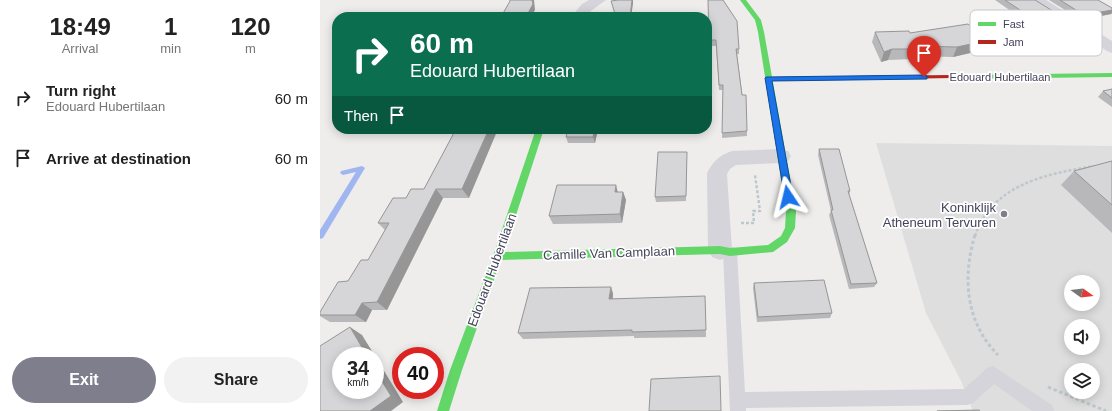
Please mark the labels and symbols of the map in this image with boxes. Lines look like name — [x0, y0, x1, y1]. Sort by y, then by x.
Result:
legend — [970, 10, 1102, 56]
text: Fast — [1003, 18, 1024, 30]
pin — [907, 36, 941, 77]
text: Jam — [1003, 36, 1024, 48]
street label: Edouard Hubertilaan — [950, 71, 1050, 83]
position arrow — [767, 176, 809, 218]
place label: Koninklijk Atheneum Tervuren — [883, 200, 996, 230]
marker: Koninklijk Atheneum Tervuren — [999, 209, 1009, 219]
street label: Edouard Hubertilaan — [465, 211, 519, 329]
street label: Camille Van Camplaan — [543, 243, 675, 263]
north arrow — [1064, 275, 1100, 311]
speed limit sign: 40 — [392, 347, 444, 399]

